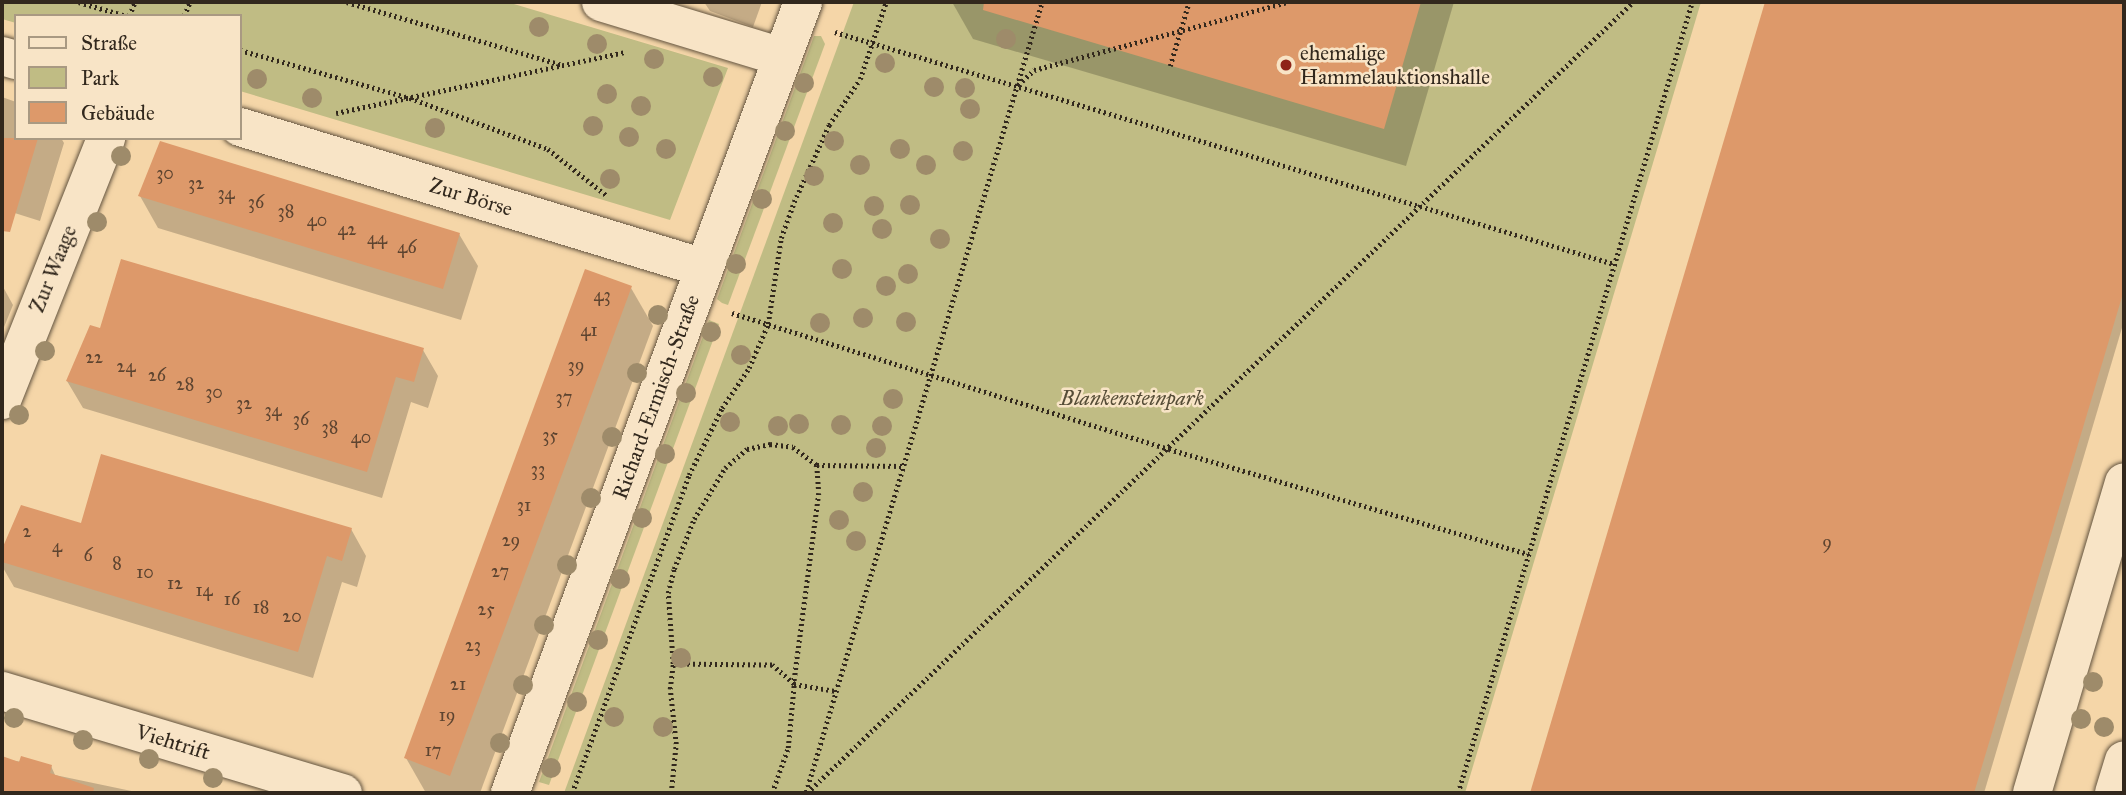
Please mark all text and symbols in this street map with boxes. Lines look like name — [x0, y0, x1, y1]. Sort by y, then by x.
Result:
legend — [14, 14, 242, 140]
text: Straße — [81, 30, 137, 56]
place label: ehemalige Hammelauktionshalle — [1300, 40, 1490, 90]
marker: ehemalige Hammelauktionshalle — [1278, 57, 1294, 73]
text: Park — [81, 65, 119, 91]
text: Gebäude — [81, 100, 155, 126]
house number: 30 — [156, 162, 174, 184]
house number: 32 — [188, 172, 204, 194]
street label: Zur Börse — [426, 172, 516, 222]
house number: 34 — [217, 182, 235, 204]
house number: 36 — [248, 191, 264, 213]
house number: 38 — [278, 200, 294, 222]
house number: 40 — [307, 209, 327, 231]
house number: 42 — [338, 218, 356, 240]
street label: Zur Waage — [24, 222, 82, 316]
house number: 44 — [367, 227, 387, 249]
house number: 46 — [397, 236, 417, 258]
house number: 43 — [593, 284, 611, 306]
street label: Richard-Ermisch-Straße — [607, 291, 705, 503]
house number: 41 — [580, 319, 598, 341]
house number: 22 — [85, 346, 103, 368]
house number: 39 — [568, 354, 584, 376]
house number: 24 — [117, 355, 135, 377]
house number: 26 — [148, 364, 166, 386]
house number: 28 — [176, 373, 194, 395]
house number: 30 — [205, 381, 223, 403]
park label: Blankensteinpark — [1060, 385, 1204, 411]
house number: 37 — [556, 386, 572, 408]
house number: 32 — [236, 392, 252, 414]
house number: 34 — [264, 399, 282, 421]
house number: 36 — [293, 408, 309, 430]
house number: 38 — [322, 416, 338, 438]
house number: 35 — [542, 424, 558, 446]
house number: 40 — [351, 426, 371, 448]
house number: 33 — [531, 458, 545, 480]
house number: 31 — [517, 494, 531, 516]
house number: 2 — [23, 520, 31, 542]
house number: 29 — [502, 529, 520, 551]
house number: 9 — [1822, 531, 1832, 553]
house number: 4 — [52, 535, 62, 557]
house number: 6 — [83, 544, 93, 566]
house number: 8 — [112, 552, 122, 574]
house number: 27 — [491, 560, 509, 582]
house number: 10 — [136, 561, 154, 583]
house number: 12 — [167, 572, 183, 594]
house number: 14 — [195, 579, 213, 601]
house number: 16 — [224, 588, 240, 610]
house number: 18 — [253, 596, 269, 618]
house number: 25 — [477, 598, 495, 620]
house number: 20 — [282, 605, 302, 627]
house number: 23 — [465, 634, 481, 656]
house number: 21 — [450, 673, 466, 695]
house number: 19 — [439, 704, 455, 726]
street label: Viehtrift — [133, 719, 213, 765]
house number: 17 — [425, 739, 441, 761]

